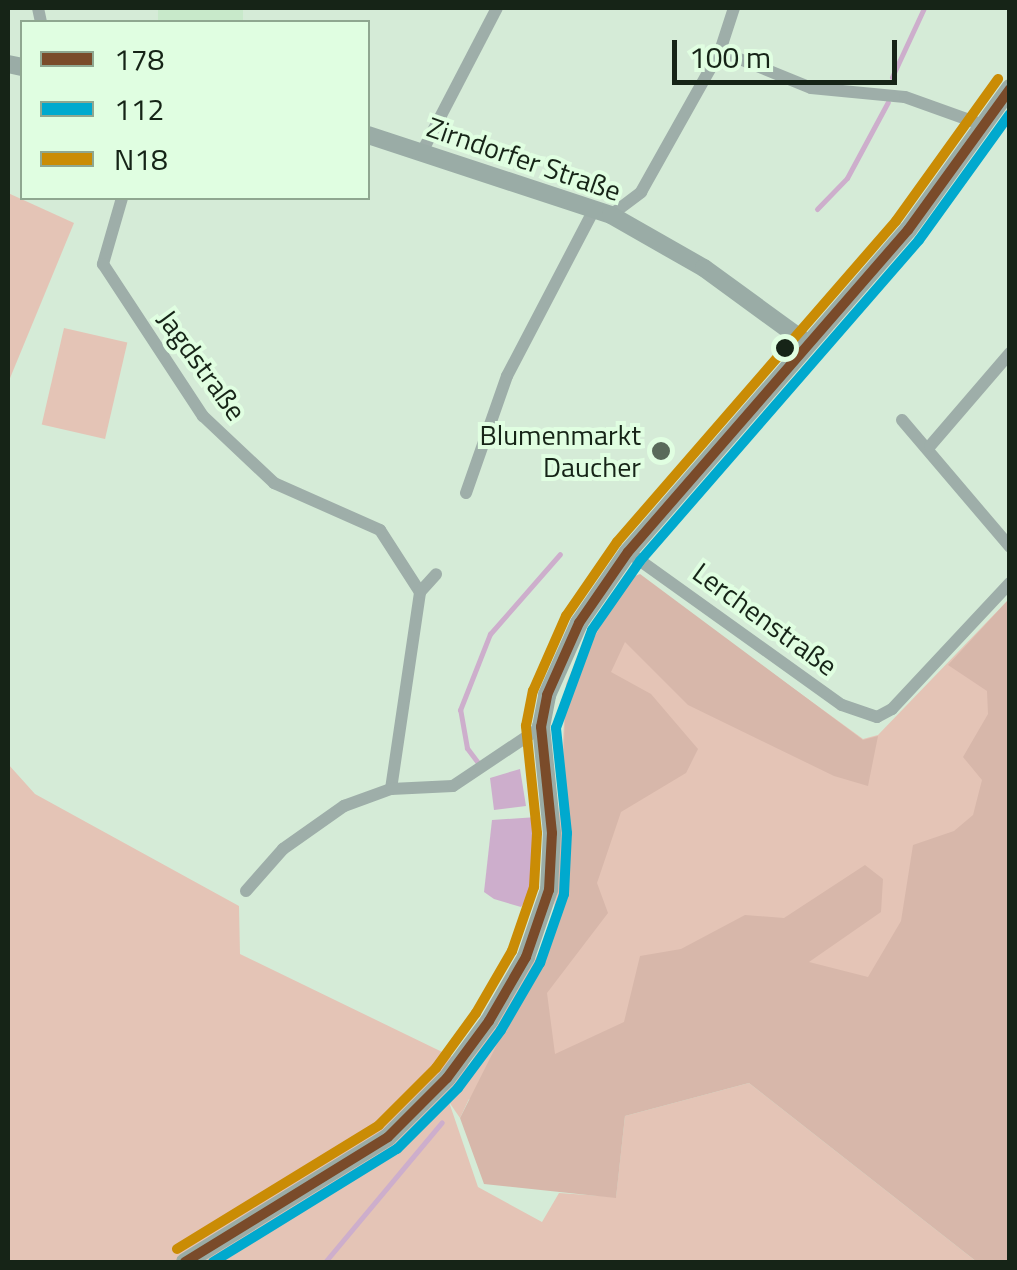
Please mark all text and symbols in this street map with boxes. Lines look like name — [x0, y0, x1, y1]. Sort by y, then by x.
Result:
legend — [20, 20, 370, 200]
scale bar — [677, 20, 902, 82]
text: 100 m — [689, 34, 771, 80]
text: 178 — [114, 36, 164, 82]
text: 112 — [114, 86, 164, 132]
street label: Zirndorfer Straße — [423, 110, 625, 208]
text: N18 — [114, 136, 168, 182]
street label: Jagdstraße — [151, 303, 253, 427]
unlabelled marker — [775, 338, 795, 358]
place label: Blumenmarkt Daucher — [479, 418, 641, 484]
marker: Blumenmarkt Daucher — [650, 440, 672, 462]
street label: Lerchenstraße — [686, 555, 844, 683]

